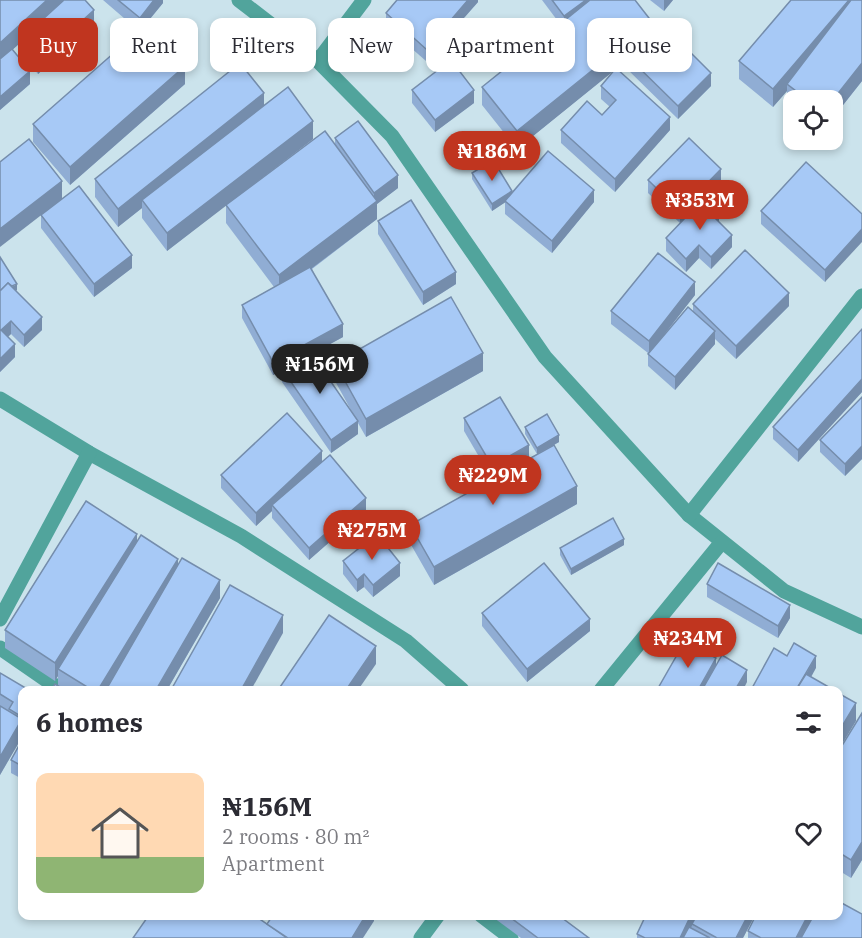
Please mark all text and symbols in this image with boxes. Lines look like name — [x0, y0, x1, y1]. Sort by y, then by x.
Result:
chip: Buy — [18, 18, 98, 72]
chip: Rent — [110, 18, 198, 72]
chip: Filters — [210, 18, 316, 72]
chip: New — [328, 18, 414, 72]
chip: Apartment — [426, 18, 575, 72]
chip: House — [587, 18, 692, 72]
map controls — [783, 90, 843, 150]
button: locate — [783, 90, 843, 150]
pin: ₦186M — [450, 131, 534, 182]
text: ₦186M — [457, 137, 527, 164]
pin: ₦353M — [658, 180, 742, 231]
text: ₦353M — [665, 186, 735, 213]
pin: ₦156M — [278, 344, 362, 395]
text: ₦156M — [285, 350, 355, 377]
pin: ₦229M — [451, 455, 535, 506]
text: ₦229M — [458, 461, 528, 488]
pin: ₦275M — [330, 510, 414, 561]
text: ₦275M — [337, 516, 407, 543]
pin: ₦234M — [646, 618, 730, 669]
text: ₦234M — [653, 624, 723, 651]
text: 6 homes — [36, 705, 143, 739]
icon: filters — [792, 706, 825, 739]
text: ₦156M — [222, 789, 312, 823]
icon: home — [84, 797, 156, 869]
icon: heart — [792, 817, 825, 850]
text: 2 rooms · 80 m² — [222, 823, 369, 850]
text: Apartment — [222, 850, 325, 877]

